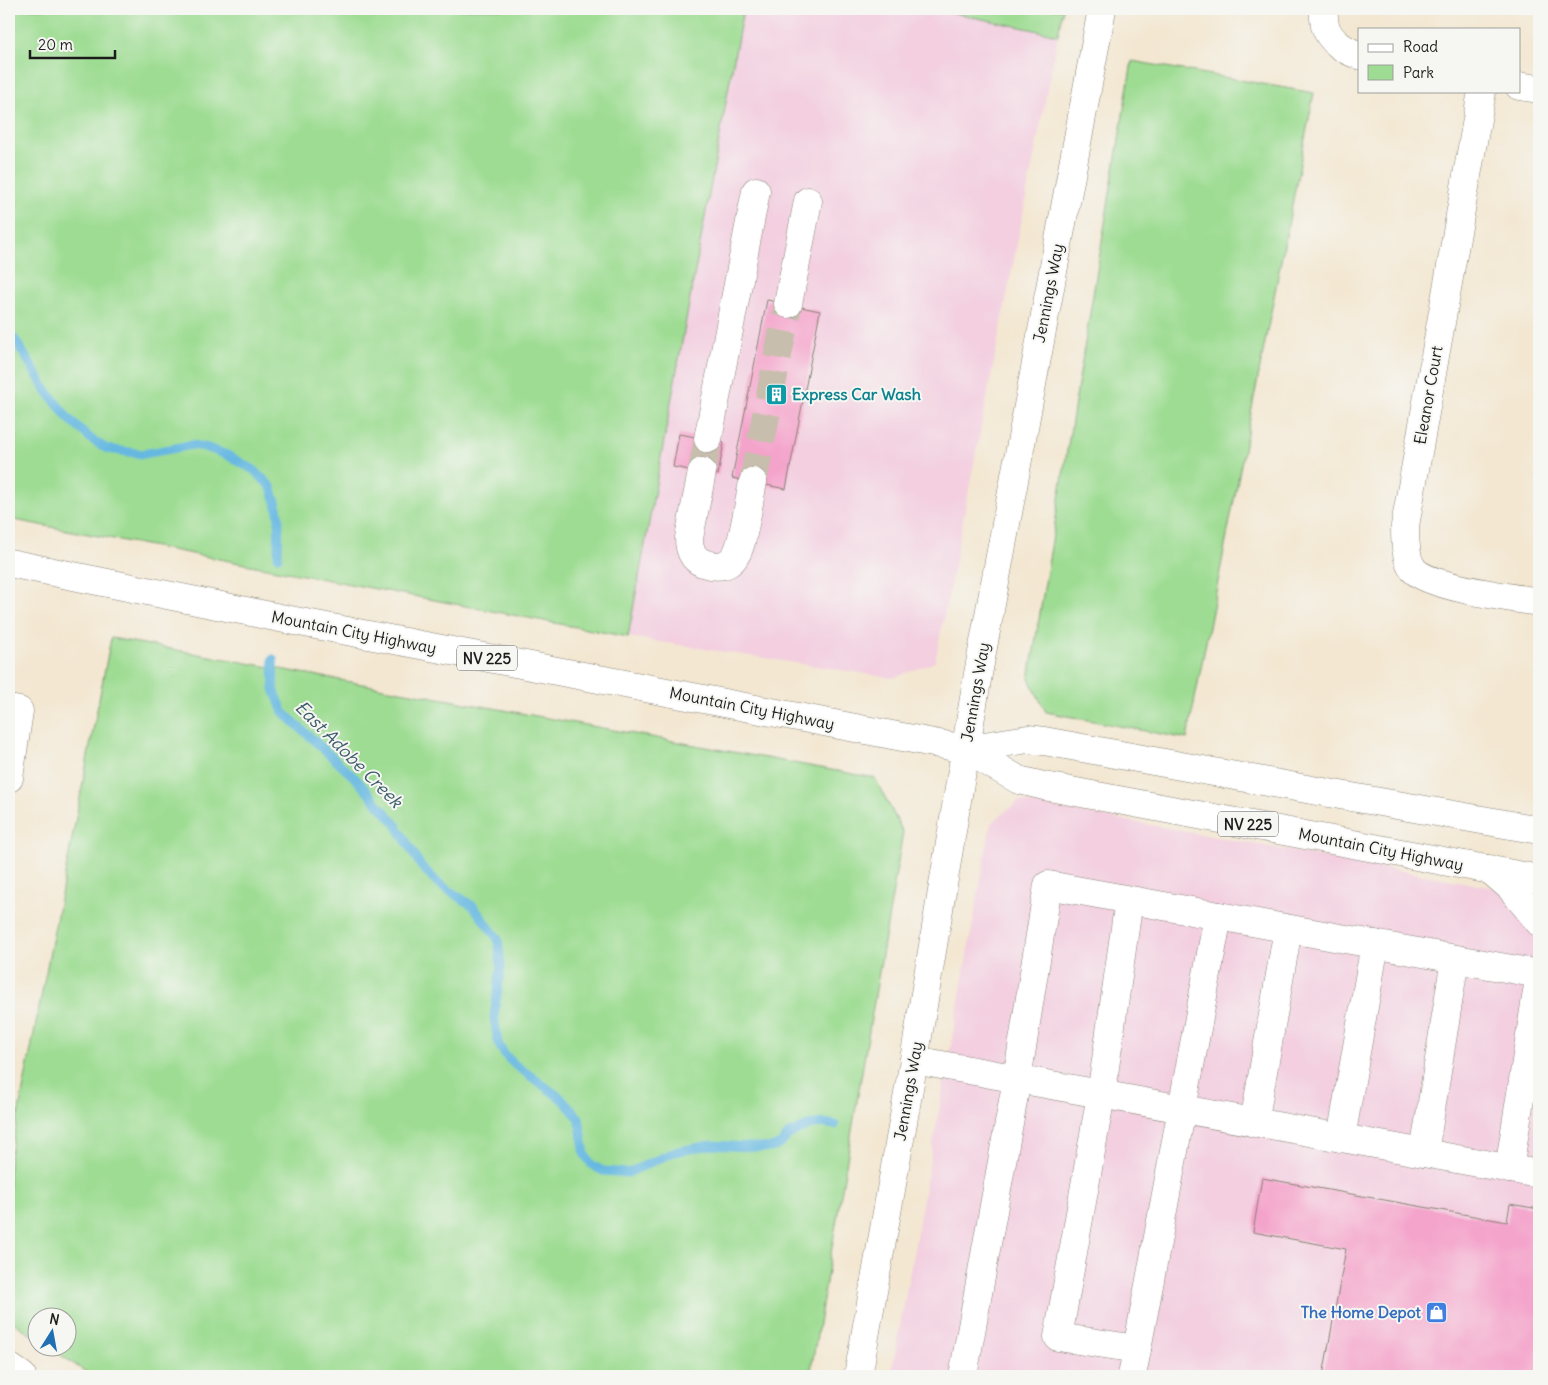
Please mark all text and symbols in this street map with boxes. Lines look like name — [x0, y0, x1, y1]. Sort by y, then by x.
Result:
scale bar — [30, 28, 115, 60]
legend — [1358, 28, 1520, 92]
text: 20 m — [38, 35, 73, 54]
text: Road — [1403, 37, 1438, 56]
text: Park — [1403, 63, 1434, 82]
street label: Jennings Way — [1029, 242, 1067, 344]
street label: Eleanor Court — [1409, 343, 1447, 446]
building icon: Express Car Wash — [764, 382, 788, 406]
place label: Express Car Wash — [792, 384, 921, 405]
street label: Mountain City Highway — [270, 606, 438, 658]
street label: Jennings Way — [956, 641, 994, 743]
road number: NV 225 — [457, 646, 517, 670]
street label: Mountain City Highway — [668, 682, 836, 734]
water label: East Adobe Creek — [291, 696, 409, 814]
road number: NV 225 — [1218, 812, 1278, 836]
street label: Mountain City Highway — [1297, 823, 1465, 875]
street label: Jennings Way — [889, 1040, 927, 1142]
shop icon: The Home Depot — [1425, 1300, 1449, 1324]
place label: The Home Depot — [1301, 1302, 1422, 1323]
north arrow — [28, 1308, 78, 1358]
text: N — [48, 1309, 61, 1329]

